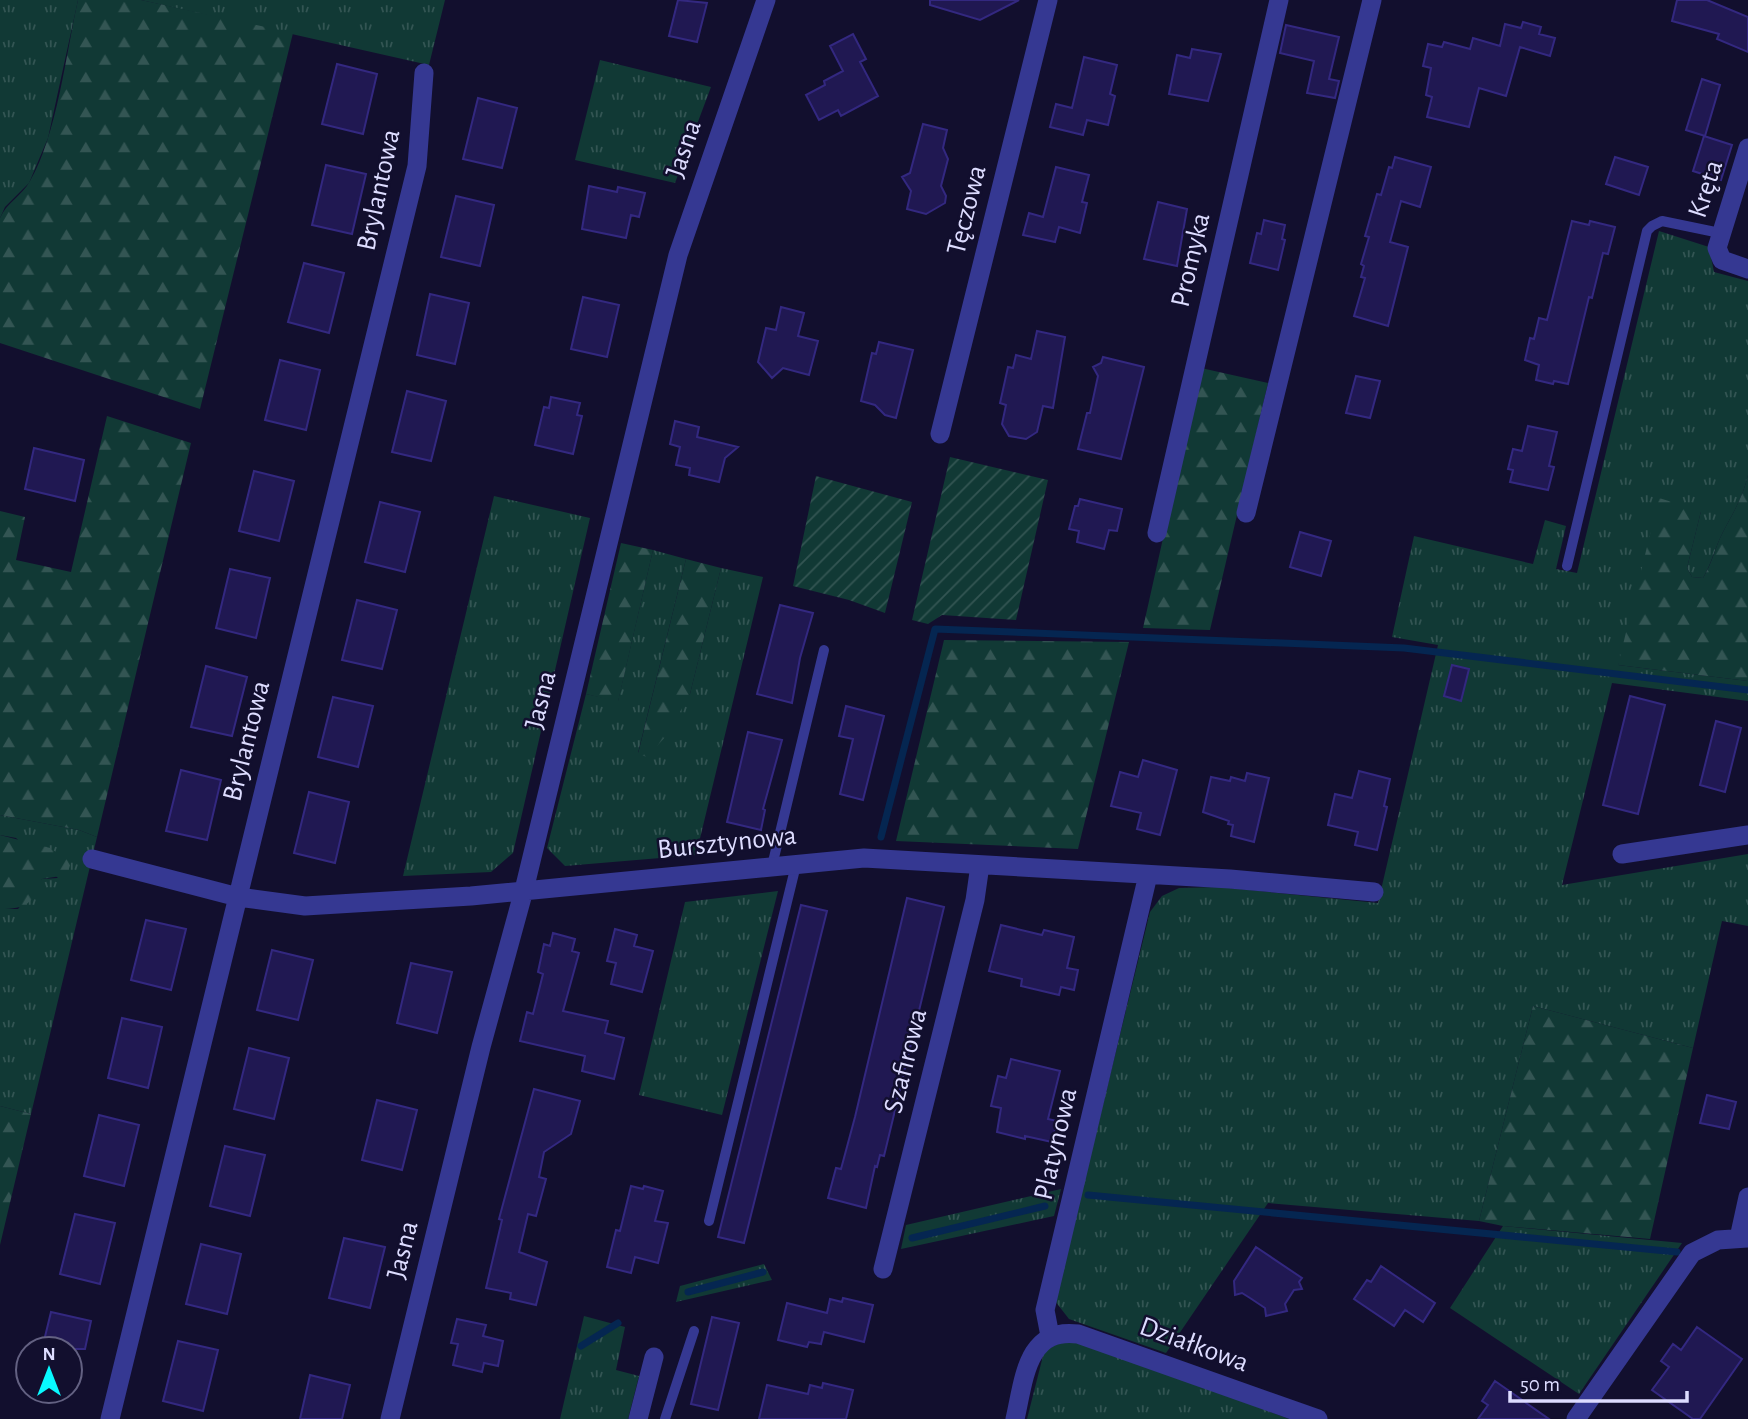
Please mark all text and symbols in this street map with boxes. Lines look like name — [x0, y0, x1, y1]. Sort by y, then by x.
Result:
street label: Jasna — [661, 117, 707, 181]
street label: Brylantowa — [352, 127, 406, 253]
street label: Kręta — [1684, 157, 1728, 221]
street label: Tęczowa — [942, 162, 992, 258]
street label: Promyka — [1167, 210, 1215, 310]
street label: Jasna — [520, 668, 562, 732]
street label: Brylantowa — [218, 678, 276, 804]
street label: Bursztynowa — [656, 822, 798, 864]
street label: Szafirowa — [880, 1006, 933, 1116]
street label: Platynowa — [1029, 1085, 1083, 1203]
street label: Jasna — [382, 1218, 424, 1282]
street label: Działkowa — [1136, 1312, 1252, 1378]
north arrow — [14, 1335, 84, 1405]
text: N — [42, 1345, 56, 1364]
scale bar — [1510, 1360, 1687, 1404]
text: 50 m — [1520, 1374, 1560, 1395]

